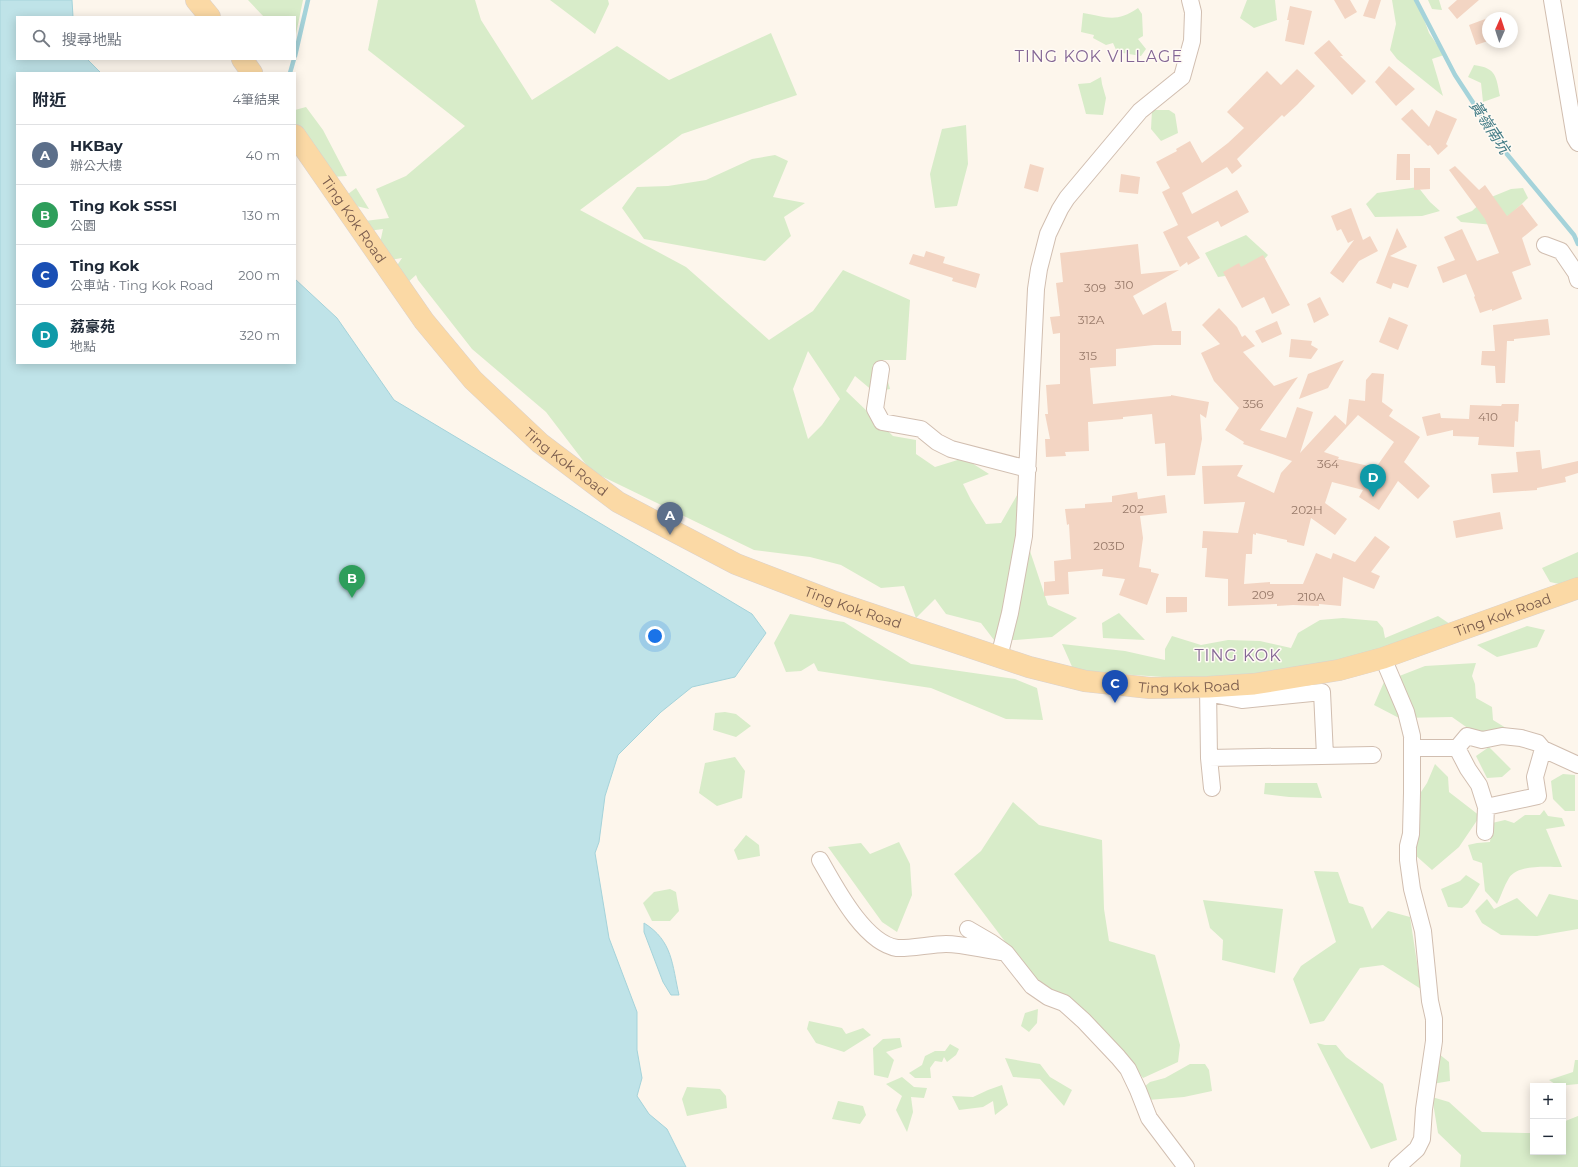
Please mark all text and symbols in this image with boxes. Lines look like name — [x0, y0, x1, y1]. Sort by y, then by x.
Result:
north arrow — [1482, 12, 1518, 48]
search box — [16, 16, 296, 60]
icon: search — [30, 27, 52, 49]
text: 搜尋地點 — [62, 30, 122, 49]
district label: TING KOK VILLAGE — [1015, 47, 1183, 66]
text: 附近 — [32, 90, 66, 110]
text: 4筆結果 — [232, 91, 280, 107]
water label: 黃嶺南坑 — [1466, 97, 1515, 159]
text: HKBay — [70, 136, 123, 155]
text: A — [40, 147, 50, 163]
text: 40 m — [246, 147, 280, 163]
text: 辦公大樓 — [70, 157, 122, 173]
street label: Ting Kok Road — [317, 173, 390, 267]
text: Ting Kok SSSI — [70, 196, 177, 215]
text: B — [40, 207, 50, 223]
text: 130 m — [242, 207, 280, 223]
text: 公園 — [70, 217, 96, 233]
text: Ting Kok — [70, 256, 139, 275]
text: C — [40, 267, 50, 283]
text: 200 m — [238, 267, 280, 283]
text: 公車站 · Ting Kok Road — [70, 277, 213, 293]
house number: 310 — [1114, 277, 1134, 292]
house number: 309 — [1084, 280, 1106, 295]
house number: 312A — [1078, 312, 1105, 327]
text: 荔豪苑 — [70, 317, 115, 336]
text: D — [40, 327, 50, 343]
text: 320 m — [240, 327, 280, 343]
text: 地點 — [70, 338, 96, 354]
house number: 315 — [1079, 348, 1097, 363]
house number: 356 — [1243, 396, 1263, 411]
house number: 410 — [1478, 409, 1498, 424]
street label: Ting Kok Road — [520, 424, 611, 500]
house number: 364 — [1317, 456, 1339, 471]
pin: D — [1360, 464, 1386, 497]
house number: 202 — [1122, 501, 1144, 516]
pin: A — [657, 502, 683, 535]
house number: 202H — [1291, 502, 1323, 517]
house number: 203D — [1093, 538, 1125, 553]
pin: B — [339, 565, 365, 598]
street label: Ting Kok Road — [802, 582, 904, 633]
house number: 209 — [1252, 587, 1274, 602]
house number: 210A — [1297, 589, 1325, 604]
street label: Ting Kok Road — [1452, 589, 1554, 641]
your location — [645, 626, 665, 646]
district label: TING KOK — [1194, 646, 1282, 665]
pin: C — [1102, 670, 1128, 703]
street label: Ting Kok Road — [1137, 676, 1240, 697]
map controls — [1530, 1083, 1566, 1155]
button: + — [1530, 1083, 1566, 1119]
button: − — [1530, 1119, 1566, 1155]

